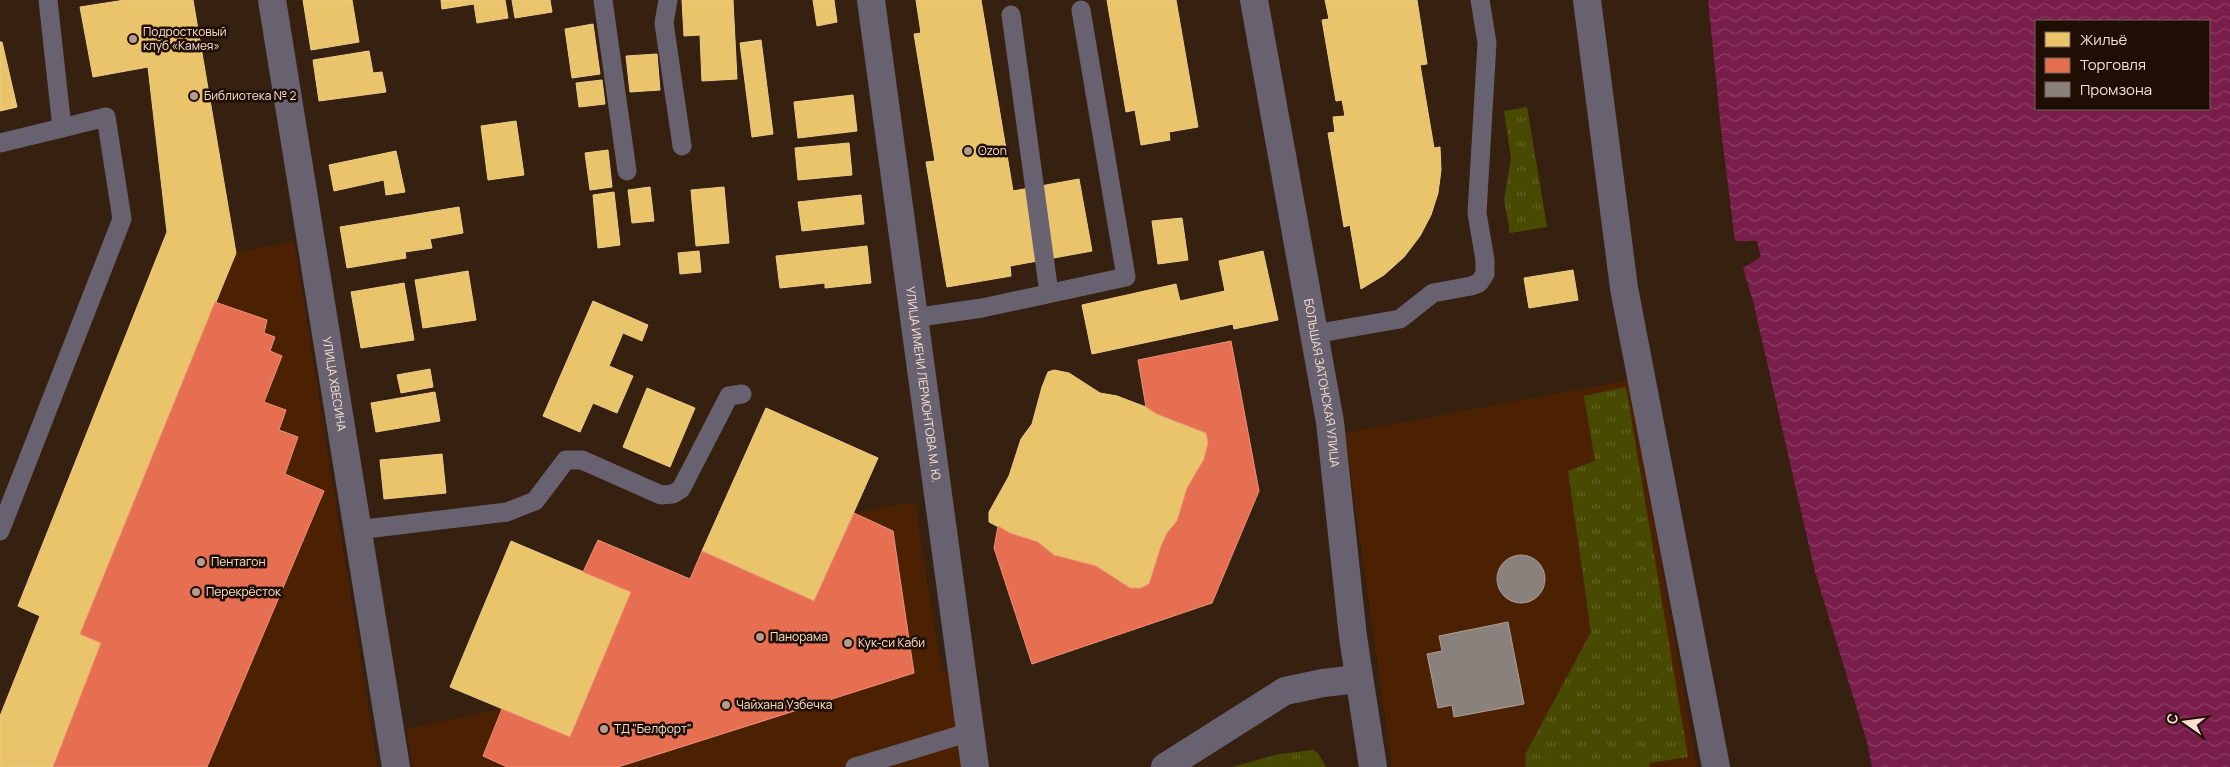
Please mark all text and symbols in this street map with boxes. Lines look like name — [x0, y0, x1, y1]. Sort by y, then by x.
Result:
legend — [2035, 20, 2210, 110]
place label: Подростковый клуб «Камея» — [143, 23, 227, 54]
text: Жильё — [2080, 29, 2128, 50]
marker: Подростковый клуб «Камея» — [127, 33, 139, 45]
text: Торговля — [2080, 54, 2146, 75]
text: Промзона — [2080, 79, 2152, 100]
place label: Библиотека № 2 — [204, 87, 297, 104]
marker: Библиотека № 2 — [188, 90, 200, 102]
place label: Ozon — [978, 142, 1007, 159]
marker: Ozon — [962, 145, 974, 157]
street label: УЛИЦА ИМЕНИ ЛЕРМОНТОВА М. Ю. — [902, 285, 945, 483]
street label: БОЛЬШАЯ ЗАТОНСКАЯ УЛИЦА — [1300, 297, 1344, 469]
street label: УЛИЦА ХВЕСИНА — [319, 335, 351, 433]
place label: Пентагон — [211, 553, 266, 570]
marker: Пентагон — [195, 556, 207, 568]
place label: Перекрёсток — [206, 583, 282, 600]
marker: Перекрёсток — [190, 586, 202, 598]
place label: Панорама — [770, 628, 828, 645]
marker: Панорама — [754, 631, 766, 643]
place label: Кук-си Каби — [858, 634, 925, 651]
marker: Кук-си Каби — [842, 637, 854, 649]
place label: Чайхана Узбечка — [736, 696, 833, 713]
north arrow — [2160, 697, 2210, 747]
marker: Чайхана Узбечка — [720, 699, 732, 711]
text: С — [2161, 711, 2182, 726]
place label: ТД "Белфорт" — [614, 720, 692, 737]
marker: ТД "Белфорт" — [598, 723, 610, 735]

